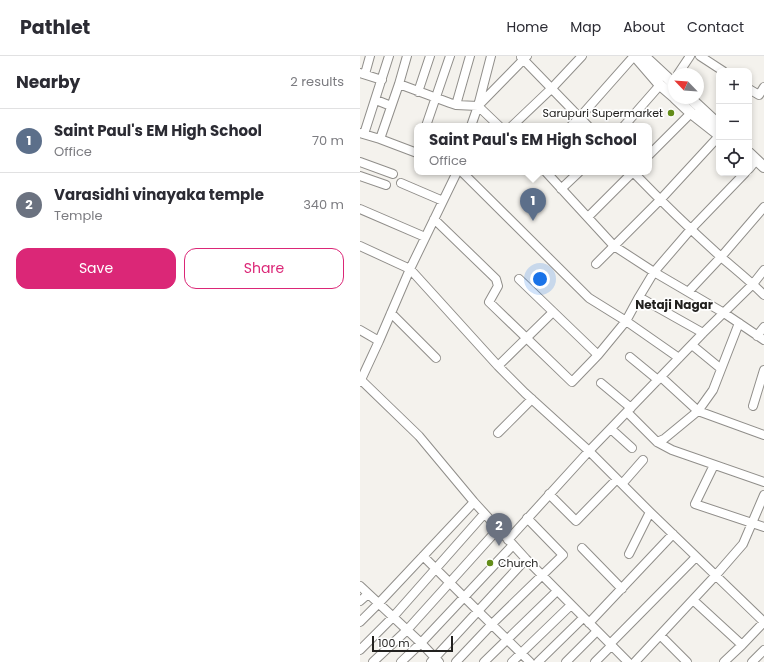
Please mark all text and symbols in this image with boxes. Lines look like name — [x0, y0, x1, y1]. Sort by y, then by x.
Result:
text: Pathlet — [20, 14, 90, 41]
text: Home — [506, 17, 548, 37]
text: Map — [570, 17, 601, 37]
text: About — [623, 17, 665, 37]
text: Contact — [687, 17, 744, 37]
north arrow — [668, 68, 704, 104]
map controls — [716, 68, 752, 176]
button: + — [716, 68, 752, 104]
text: Nearby — [16, 70, 80, 94]
text: 2 results — [290, 72, 344, 91]
button: − — [716, 104, 752, 140]
place label: Sarupuri Supermarket — [543, 105, 663, 121]
marker: Sarupuri Supermarket — [666, 108, 676, 118]
text: Saint Paul's EM High School — [54, 120, 262, 141]
popup — [414, 123, 652, 175]
text: Saint Paul's EM High School — [429, 129, 637, 150]
text: 1 — [27, 131, 31, 150]
text: 70 m — [312, 131, 344, 150]
button: locate — [716, 140, 752, 176]
text: Office — [54, 142, 92, 161]
text: Office — [429, 151, 467, 170]
text: Varasidhi vinayaka temple — [54, 184, 264, 205]
pin: 1 — [520, 188, 546, 221]
text: 2 — [25, 195, 33, 214]
text: 340 m — [303, 195, 344, 214]
text: Temple — [54, 206, 103, 225]
button: Save — [16, 248, 176, 289]
button: Share — [184, 248, 344, 289]
your location — [530, 269, 550, 289]
district label: Netaji Nagar — [635, 296, 713, 313]
pin: 2 — [486, 513, 512, 546]
place label: Church — [498, 555, 538, 571]
marker: Church — [485, 558, 495, 568]
scale bar — [372, 634, 453, 653]
text: 100 m — [378, 635, 410, 651]

